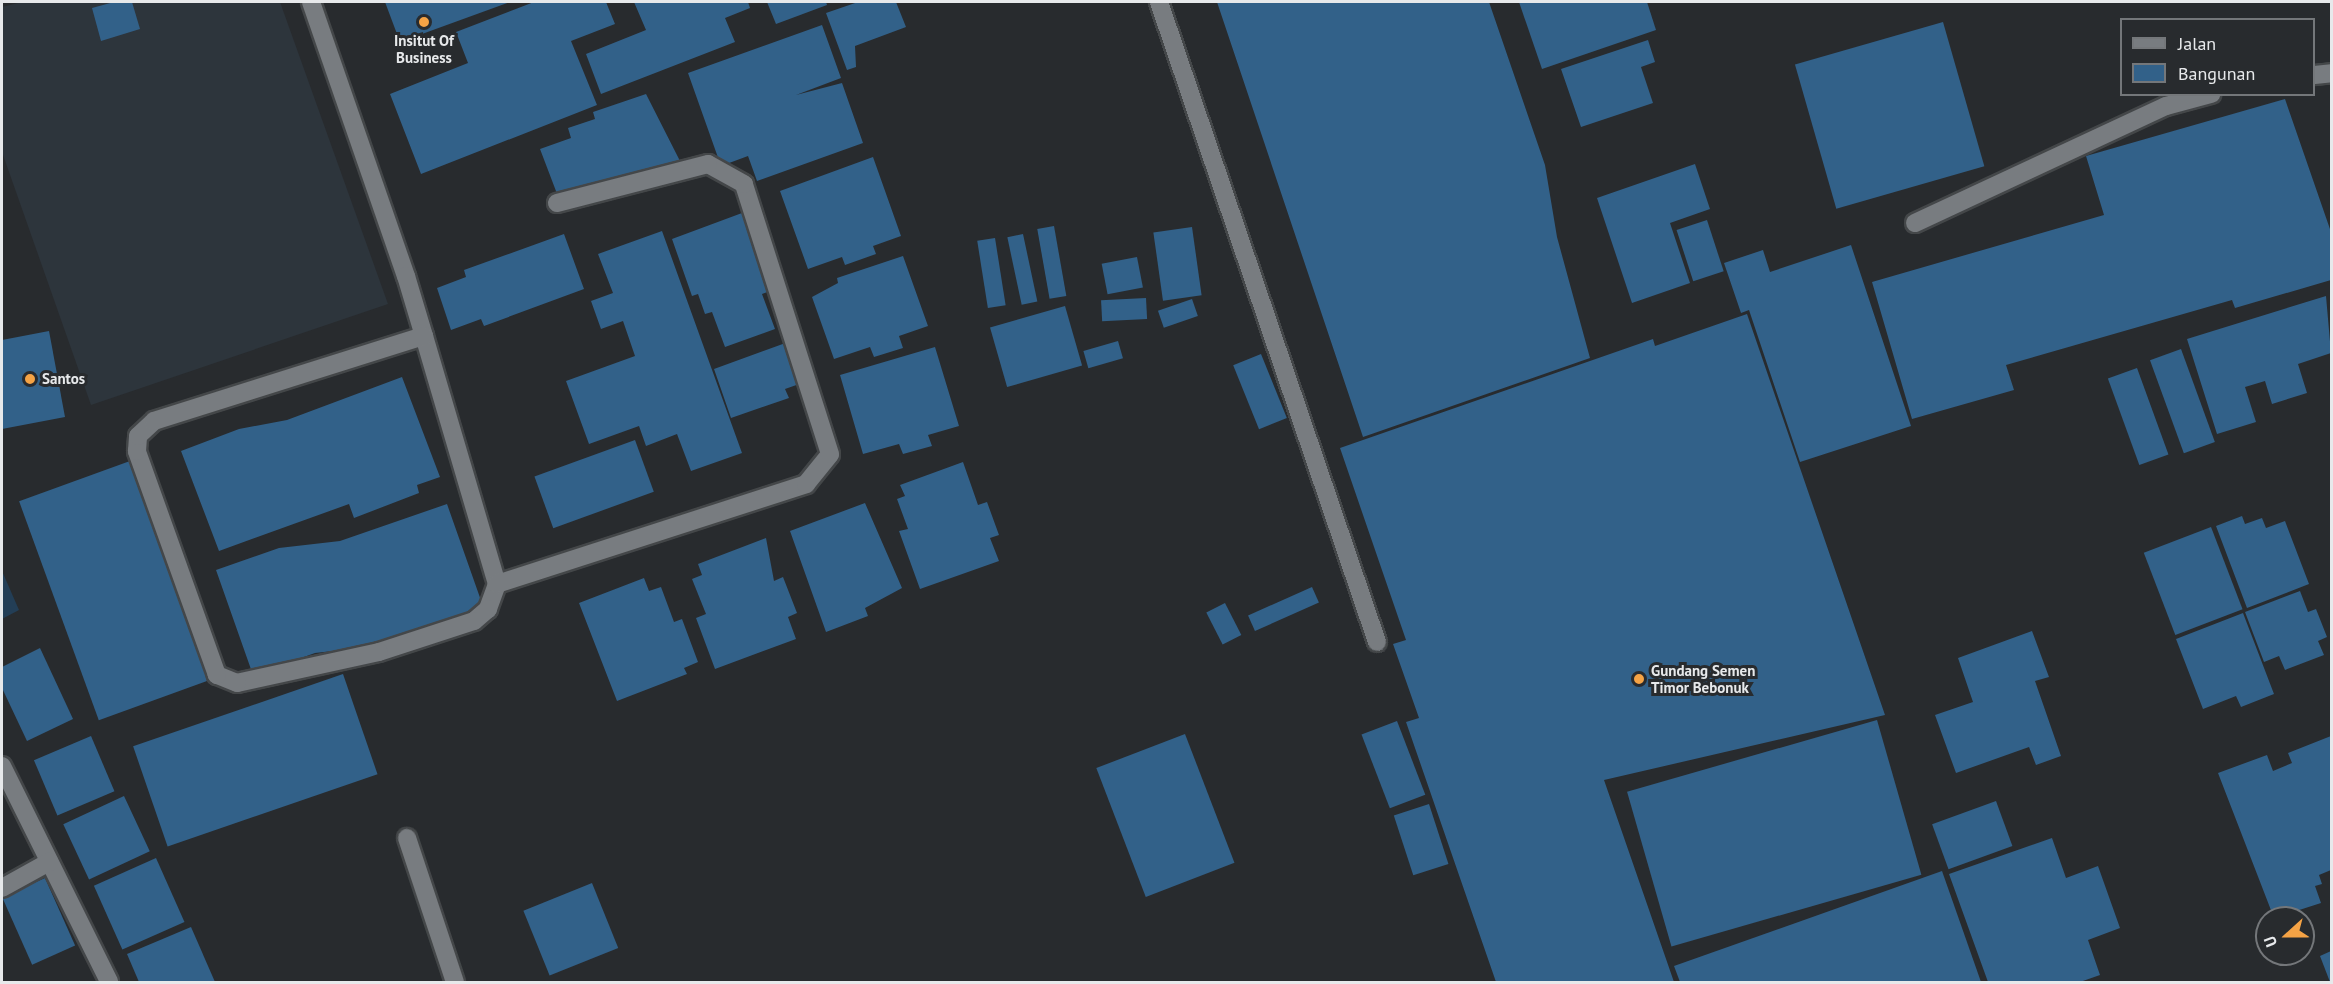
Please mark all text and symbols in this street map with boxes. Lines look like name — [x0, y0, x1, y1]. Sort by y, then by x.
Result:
marker: Insitut Of Business — [417, 15, 431, 29]
legend — [2120, 18, 2315, 96]
place label: Insitut Of Business — [394, 31, 454, 66]
text: Jalan — [2178, 32, 2216, 55]
text: Bangunan — [2178, 62, 2255, 85]
place label: Santos — [42, 370, 85, 388]
marker: Santos — [23, 372, 37, 386]
place label: Gundang Semen Timor Bebonuk — [1651, 661, 1755, 696]
marker: Gundang Semen Timor Bebonuk — [1632, 672, 1646, 686]
north arrow — [2255, 906, 2315, 966]
text: U — [2259, 933, 2281, 950]

